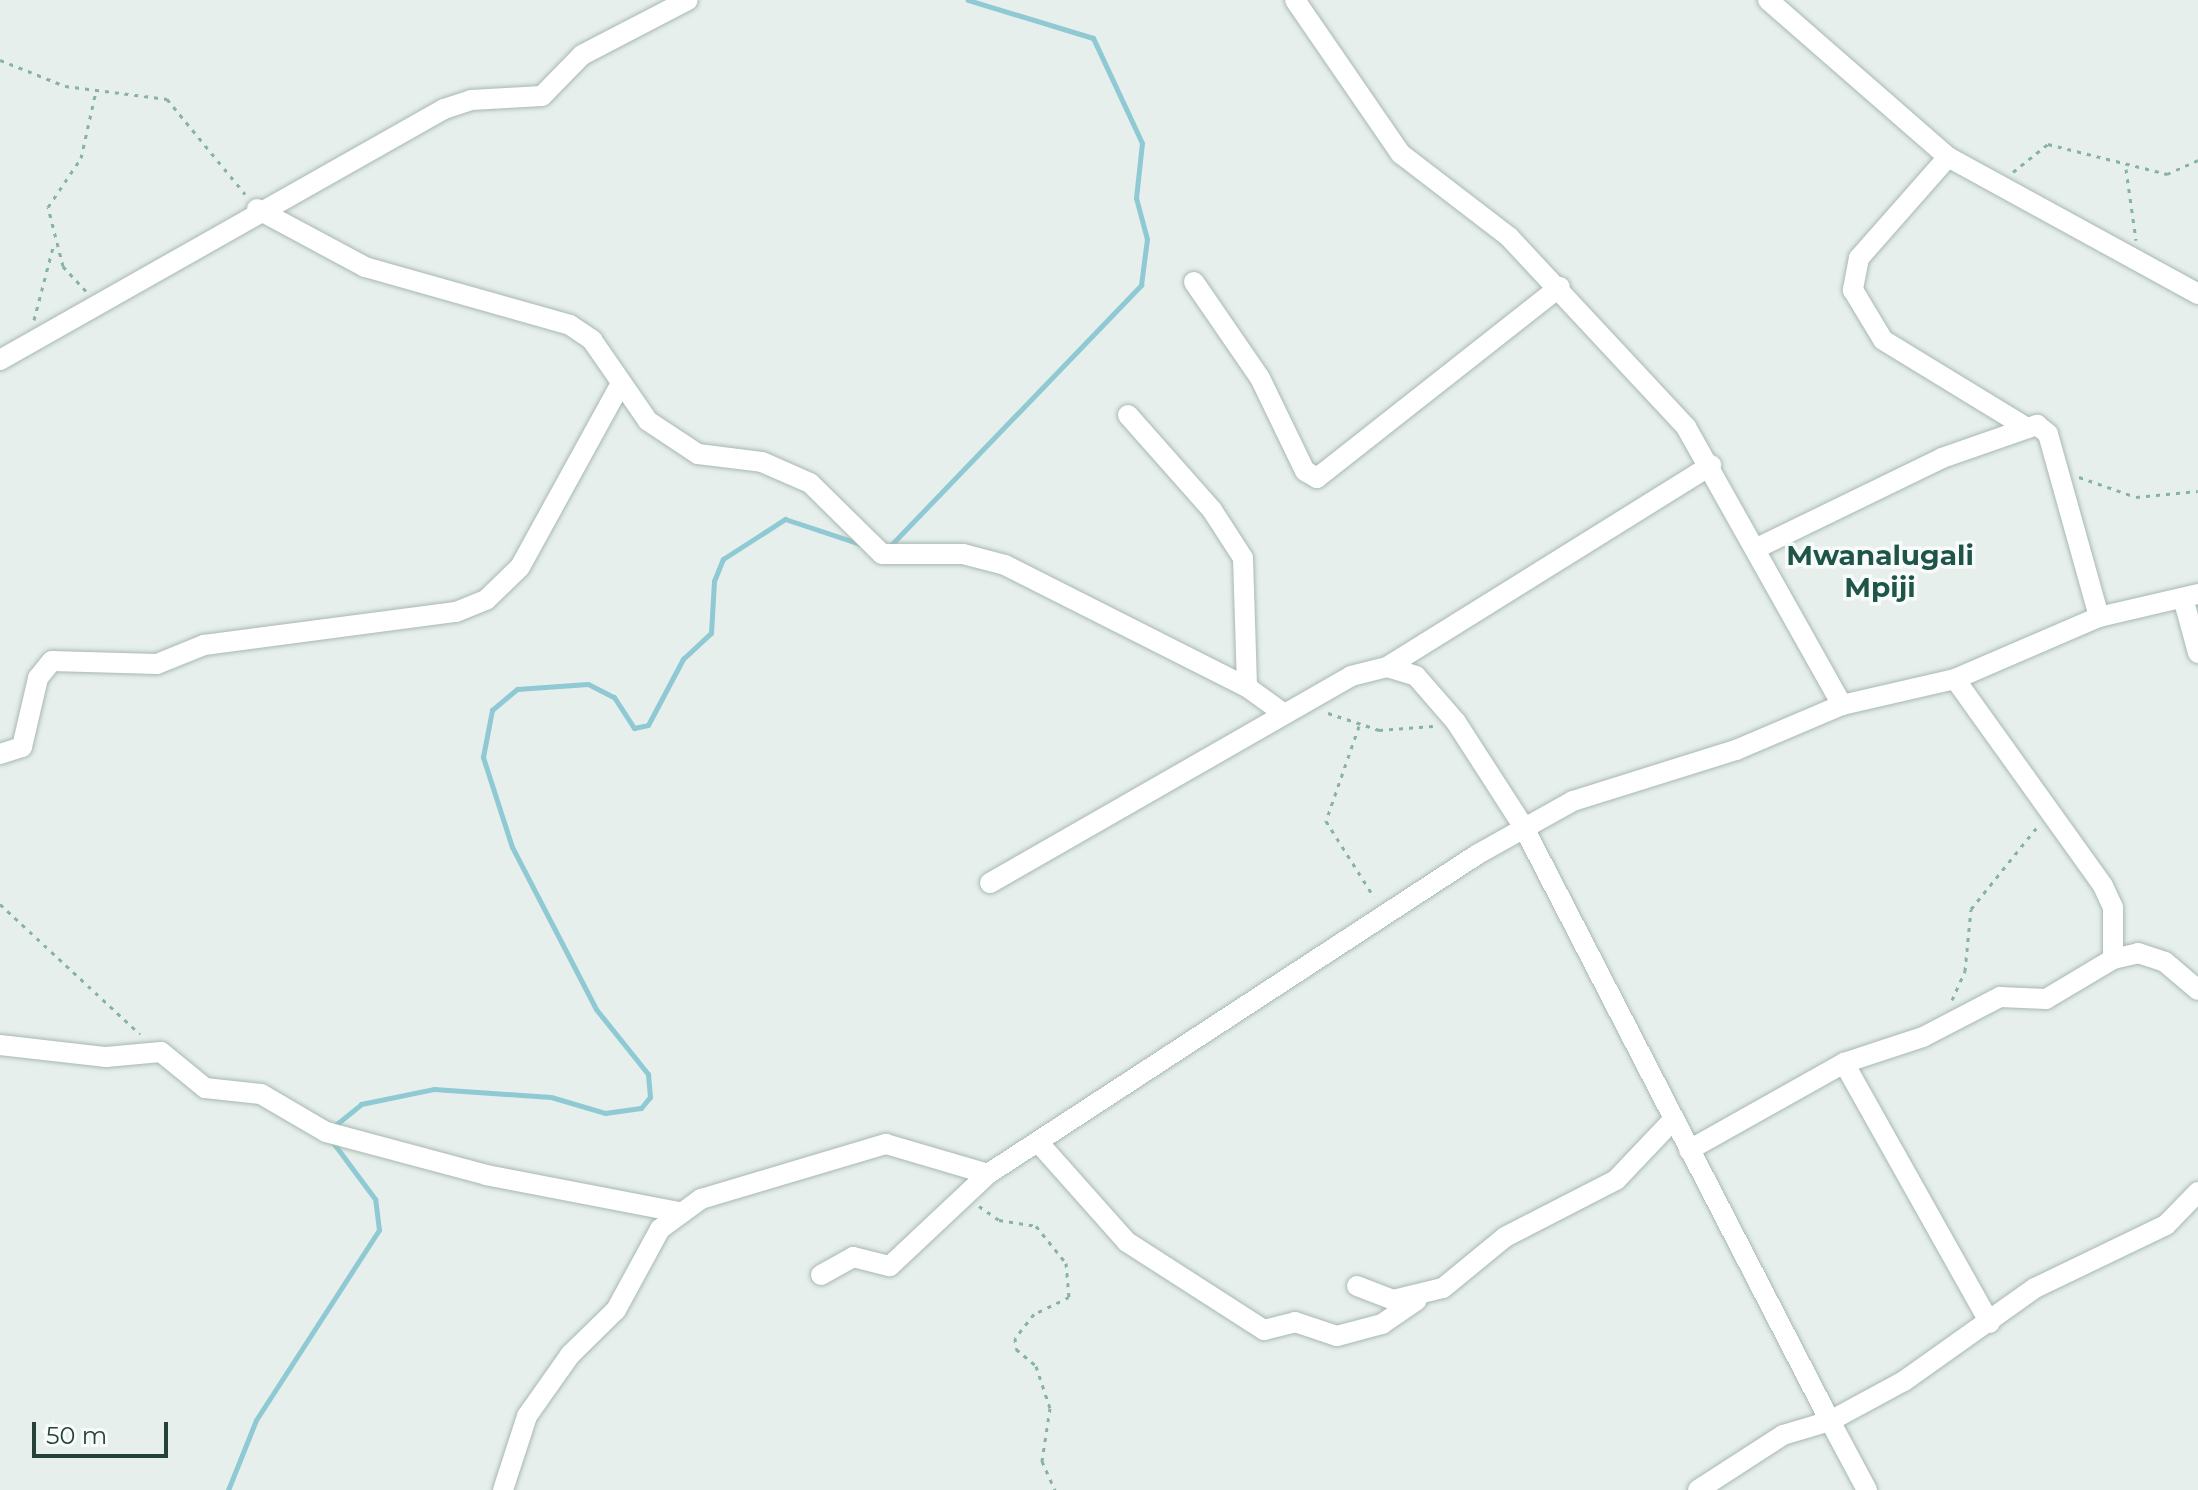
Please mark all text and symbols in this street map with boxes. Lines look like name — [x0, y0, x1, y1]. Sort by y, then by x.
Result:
district label: Mwanalugali Mpiji — [1786, 538, 1974, 604]
scale bar — [36, 1406, 172, 1456]
text: 50 m — [46, 1421, 107, 1450]

